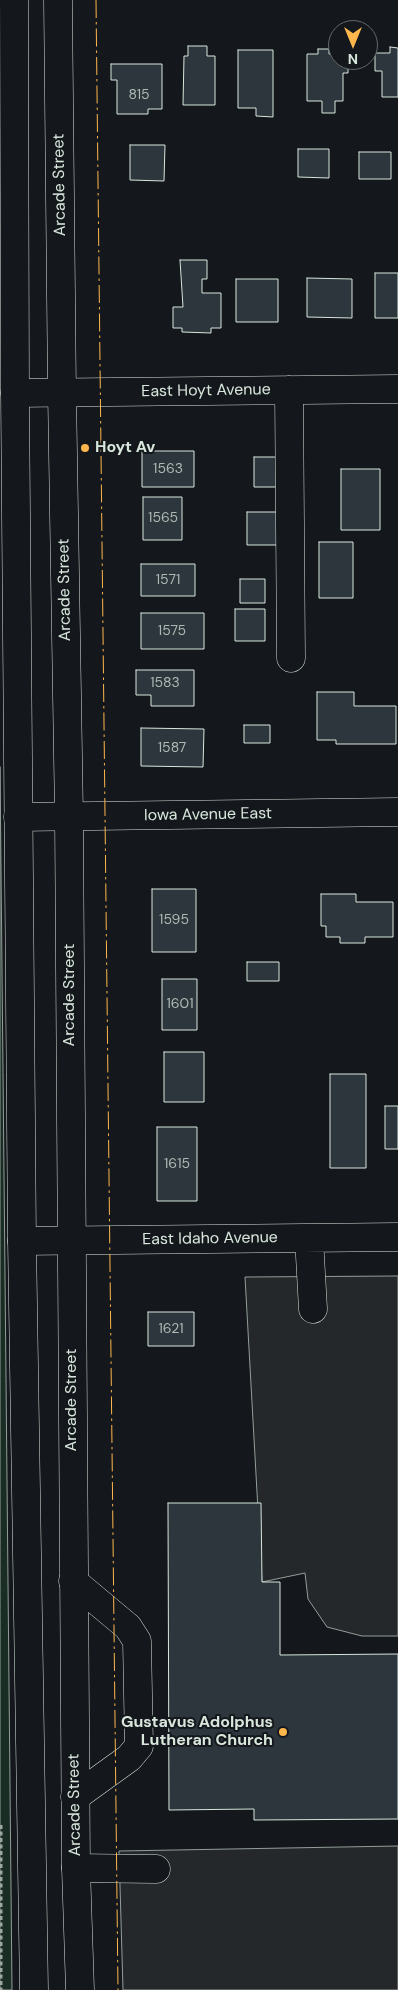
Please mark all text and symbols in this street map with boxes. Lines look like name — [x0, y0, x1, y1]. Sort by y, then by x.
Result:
north arrow — [328, 20, 378, 70]
text: N — [348, 50, 358, 68]
house number: 815 — [128, 87, 150, 103]
street label: Arcade Street — [50, 133, 70, 237]
street label: East Hoyt Avenue — [141, 380, 271, 402]
place label: Hoyt Av — [95, 438, 155, 458]
marker: Hoyt Av — [79, 442, 91, 454]
house number: 1563 — [153, 461, 183, 477]
house number: 1565 — [148, 510, 178, 526]
street label: Arcade Street — [55, 538, 75, 642]
house number: 1571 — [156, 572, 180, 588]
house number: 1575 — [158, 623, 186, 639]
house number: 1583 — [150, 675, 180, 691]
house number: 1587 — [158, 740, 186, 756]
street label: Iowa Avenue East — [144, 804, 272, 826]
house number: 1595 — [159, 912, 189, 928]
street label: Arcade Street — [60, 944, 80, 1046]
house number: 1601 — [166, 996, 194, 1012]
house number: 1615 — [164, 1156, 190, 1172]
street label: East Idaho Avenue — [142, 1228, 278, 1250]
house number: 1621 — [158, 1321, 184, 1337]
street label: Arcade Street — [62, 1349, 82, 1451]
place label: Gustavus Adolphus Lutheran Church — [121, 1713, 273, 1751]
marker: Gustavus Adolphus Lutheran Church — [277, 1726, 289, 1738]
street label: Arcade Street — [65, 1753, 85, 1857]

